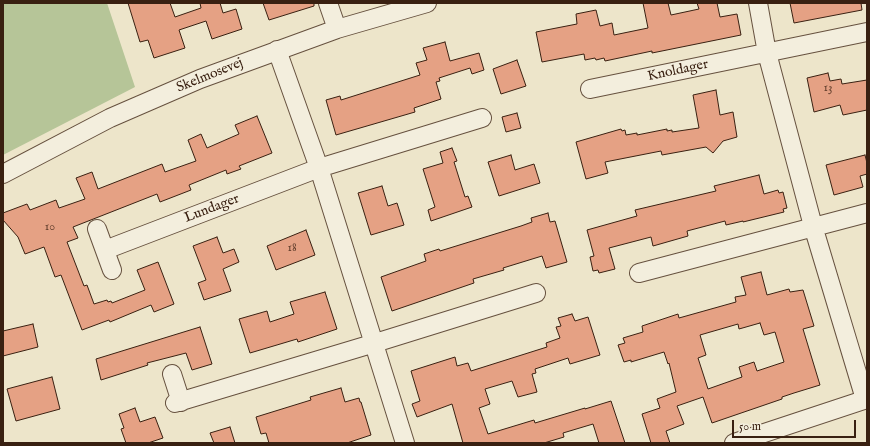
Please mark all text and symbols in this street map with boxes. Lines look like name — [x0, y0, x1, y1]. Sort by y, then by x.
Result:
street label: Skelmosevej — [174, 55, 246, 97]
street label: Knoldager — [646, 56, 710, 86]
house number: 13 — [824, 82, 832, 96]
street label: Lundager — [182, 191, 242, 227]
house number: 10 — [45, 221, 55, 235]
house number: 18 — [287, 242, 297, 256]
scale bar — [734, 412, 858, 438]
text: 50 m — [739, 419, 761, 434]

